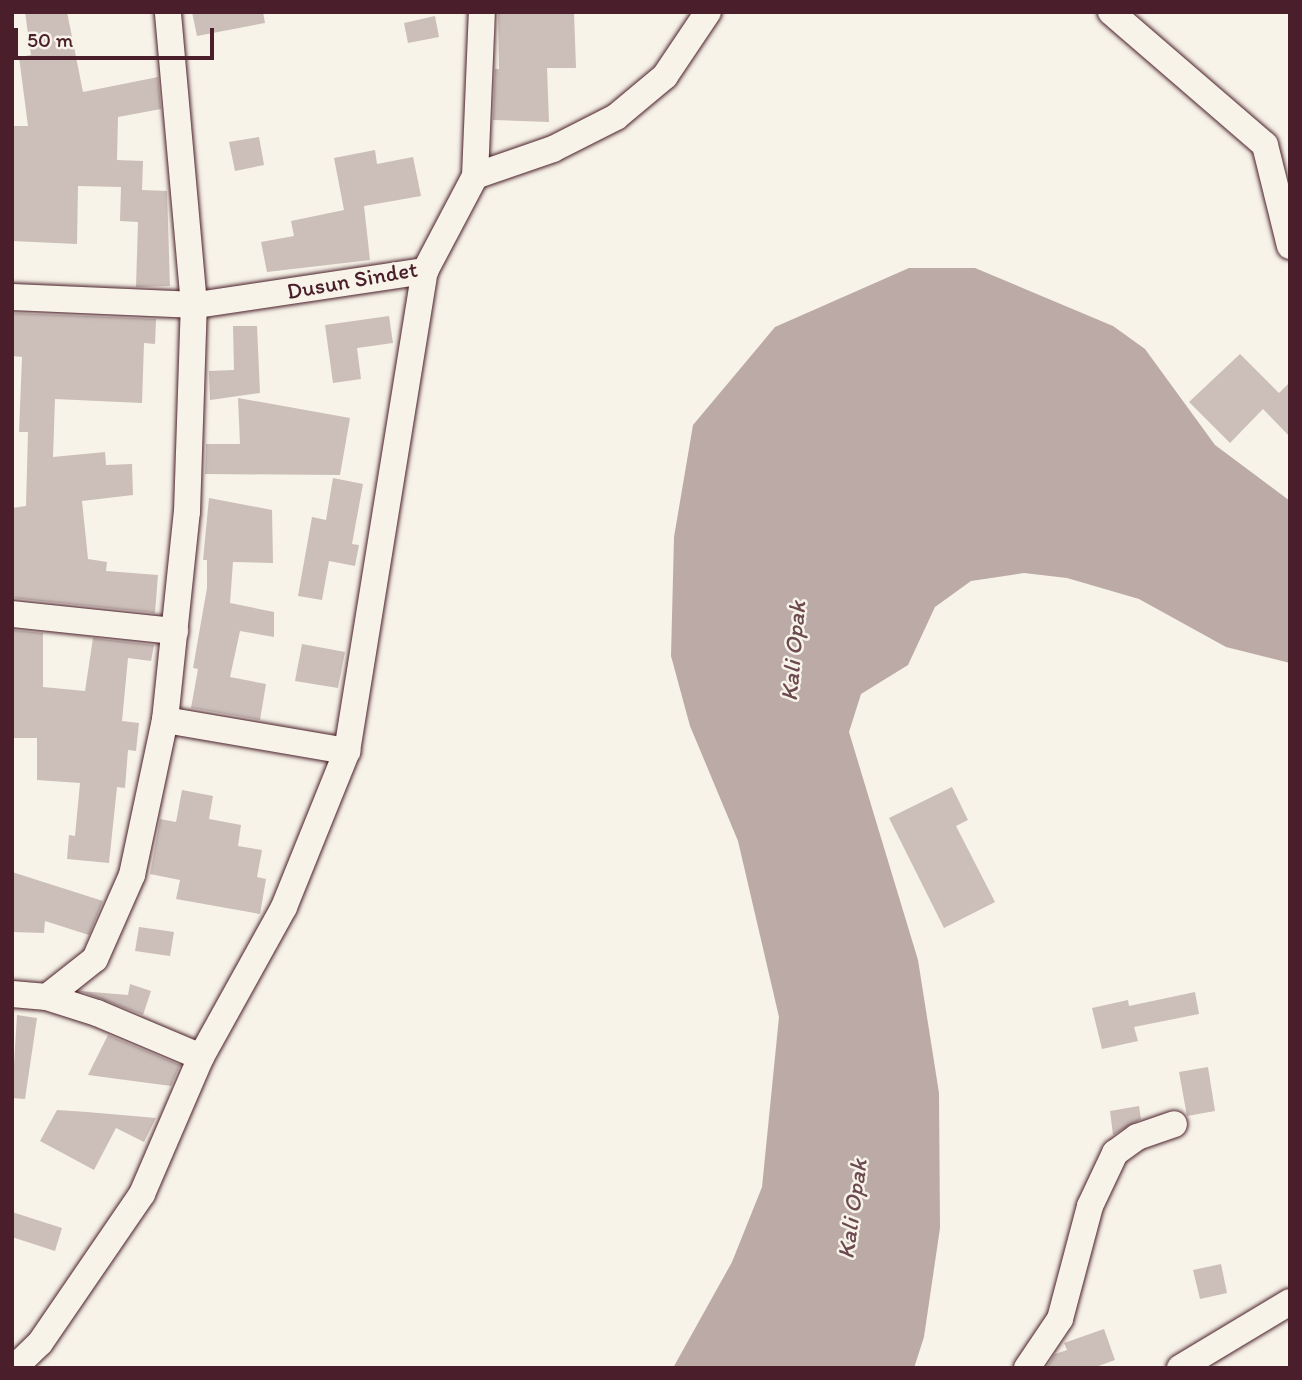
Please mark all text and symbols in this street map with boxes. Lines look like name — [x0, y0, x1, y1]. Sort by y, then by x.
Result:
scale bar — [18, 14, 217, 58]
text: 50 m — [27, 27, 73, 52]
street label: Dusun Sindet — [285, 255, 419, 305]
water label: Kali Opak — [774, 599, 812, 703]
water label: Kali Opak — [831, 1157, 873, 1261]

